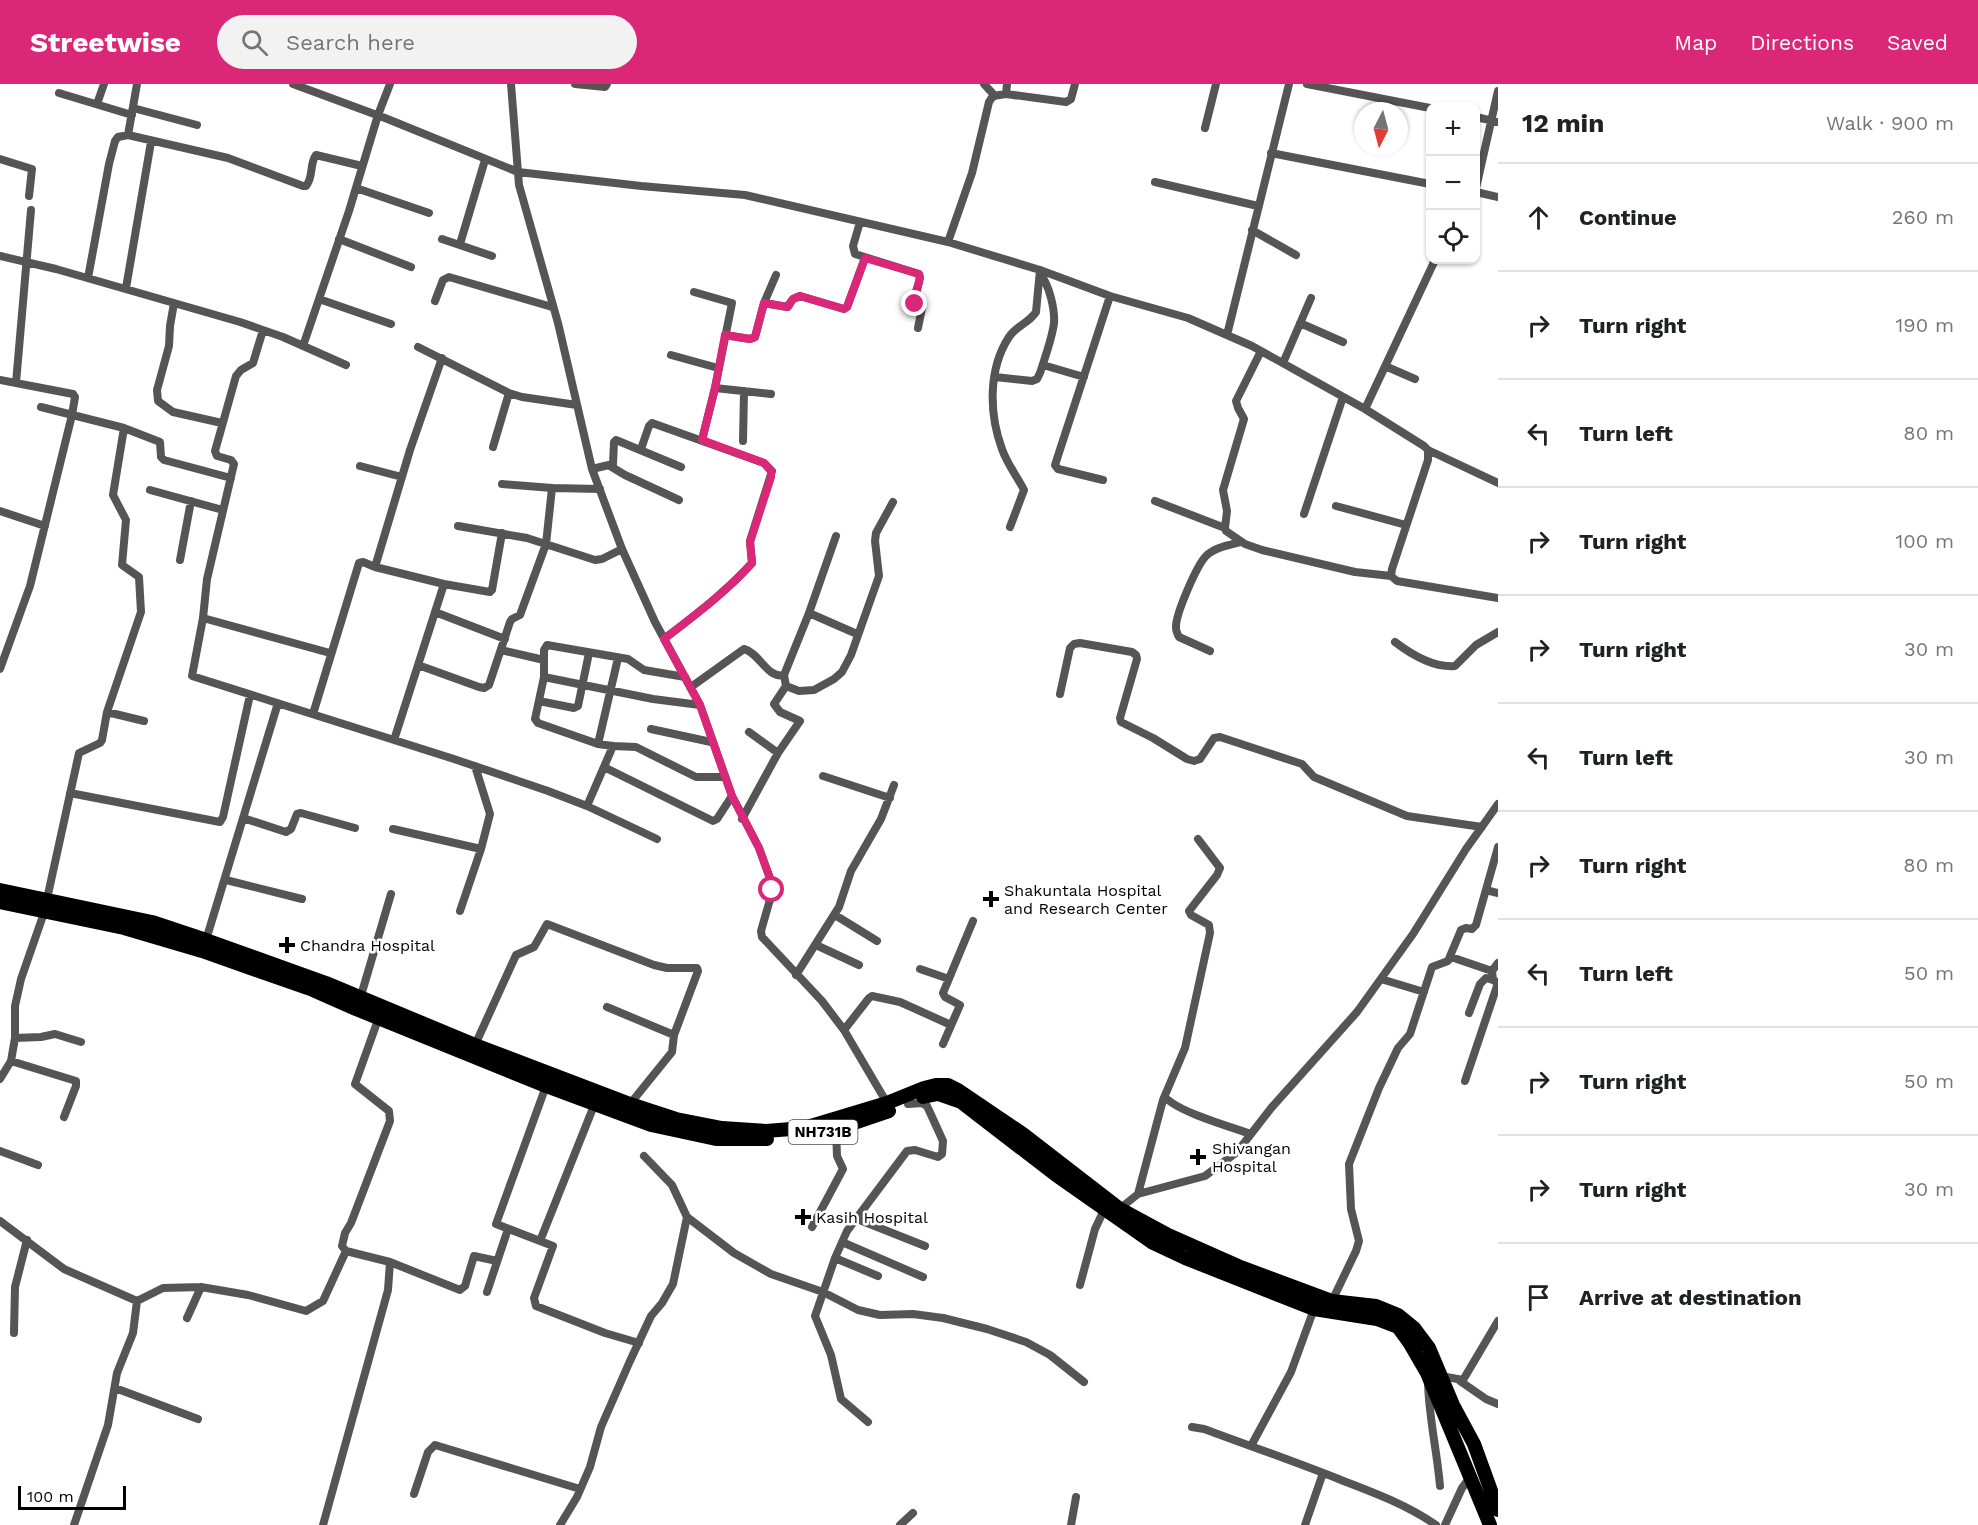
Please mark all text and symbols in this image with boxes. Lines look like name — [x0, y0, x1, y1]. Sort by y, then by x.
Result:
search box — [217, 15, 637, 69]
text: Streetwise — [30, 26, 181, 59]
icon: search — [238, 26, 271, 59]
text: Search here — [286, 30, 415, 55]
text: Map — [1674, 30, 1717, 55]
text: Directions — [1750, 30, 1854, 55]
text: Saved — [1887, 30, 1948, 55]
north arrow — [1354, 102, 1408, 156]
map controls — [1426, 102, 1480, 264]
button: + — [1426, 102, 1480, 156]
text: 12 min — [1522, 108, 1604, 138]
text: Walk · 900 m — [1826, 111, 1954, 135]
button: − — [1426, 156, 1480, 210]
icon: ahead — [1522, 201, 1555, 234]
text: Continue — [1579, 205, 1677, 230]
text: 260 m — [1892, 205, 1954, 229]
button: locate — [1426, 210, 1480, 264]
route end — [901, 290, 927, 316]
icon: right — [1522, 309, 1555, 342]
text: Turn right — [1579, 313, 1686, 338]
text: 190 m — [1896, 313, 1954, 337]
icon: left — [1522, 417, 1555, 450]
text: Turn left — [1579, 421, 1673, 446]
text: 80 m — [1903, 421, 1954, 445]
icon: right — [1522, 525, 1555, 558]
text: Turn right — [1579, 529, 1686, 554]
text: 100 m — [1895, 529, 1954, 553]
icon: right — [1522, 633, 1555, 666]
text: Turn right — [1579, 637, 1686, 662]
text: 30 m — [1904, 637, 1954, 661]
icon: left — [1522, 741, 1555, 774]
text: Turn left — [1579, 745, 1673, 770]
text: 30 m — [1904, 745, 1954, 769]
icon: right — [1522, 849, 1555, 882]
text: Turn right — [1579, 853, 1686, 878]
text: 80 m — [1903, 853, 1954, 877]
route start — [758, 876, 784, 902]
place label: Shakuntala Hospital and Research Center — [1004, 881, 1168, 918]
marker: Shakuntala Hospital and Research Center — [982, 890, 1000, 908]
marker: Chandra Hospital — [278, 936, 296, 954]
place label: Chandra Hospital — [300, 936, 435, 955]
icon: left — [1522, 957, 1555, 990]
text: Turn left — [1579, 961, 1673, 986]
text: 50 m — [1904, 961, 1954, 985]
icon: right — [1522, 1065, 1555, 1098]
text: Turn right — [1579, 1069, 1686, 1094]
text: 50 m — [1904, 1069, 1954, 1093]
road number: NH731B — [788, 1120, 858, 1144]
place label: Shivangan Hospital — [1212, 1139, 1291, 1176]
marker: Shivangan Hospital — [1189, 1148, 1207, 1166]
icon: right — [1522, 1173, 1555, 1206]
text: Turn right — [1579, 1177, 1686, 1202]
text: 30 m — [1904, 1177, 1954, 1201]
marker: Kasih Hospital — [794, 1208, 812, 1226]
place label: Kasih Hospital — [816, 1208, 928, 1227]
icon: arrive — [1522, 1281, 1555, 1314]
text: Arrive at destination — [1579, 1285, 1802, 1310]
scale bar — [18, 1483, 126, 1510]
text: 100 m — [27, 1487, 74, 1506]

